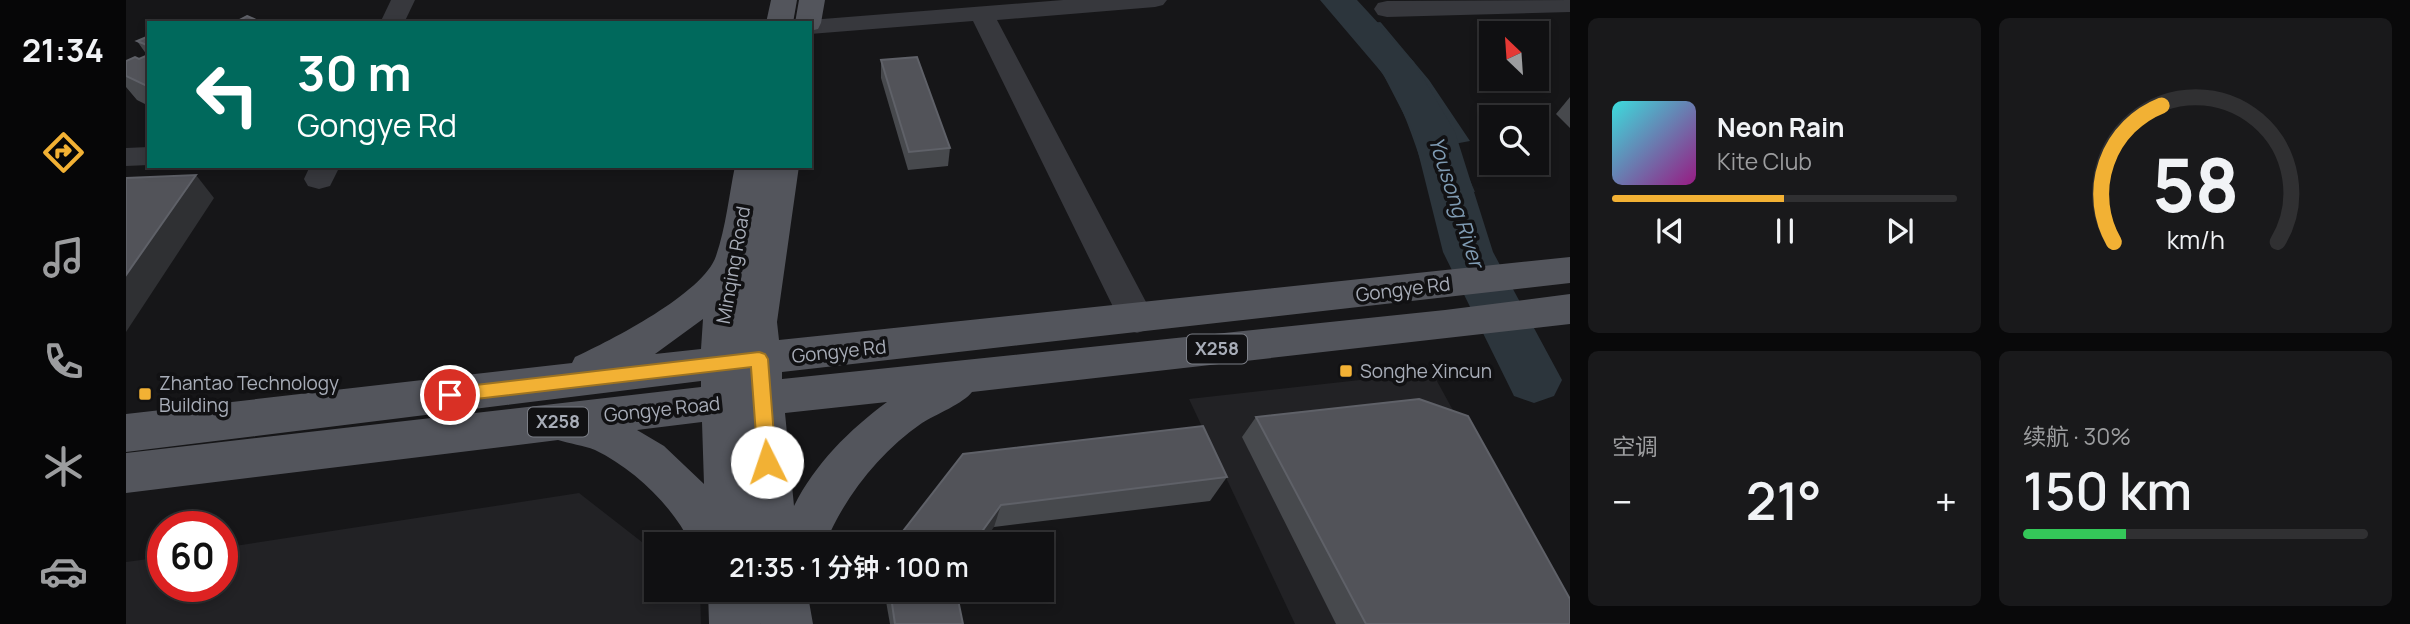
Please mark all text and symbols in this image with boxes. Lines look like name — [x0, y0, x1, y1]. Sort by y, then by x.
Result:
north arrow — [1479, 21, 1549, 91]
map controls — [1479, 21, 1549, 175]
text: 21:34 — [22, 28, 104, 72]
text: 30 m — [297, 39, 412, 106]
icon: left — [182, 49, 273, 140]
text: Gongye Rd — [297, 103, 457, 147]
button: search — [1479, 105, 1549, 175]
text: Neon Rain — [1717, 109, 1845, 145]
icon: directions — [39, 128, 88, 177]
water label: Yousong River — [1423, 133, 1492, 273]
text: 58 — [2152, 134, 2239, 234]
text: Kite Club — [1717, 145, 1812, 177]
street label: Minqing Road — [710, 204, 756, 326]
icon: previous — [1651, 212, 1689, 250]
icon: pause — [1766, 212, 1804, 250]
icon: next — [1881, 212, 1919, 250]
text: km/h — [2166, 222, 2225, 257]
icon: music — [39, 233, 88, 282]
street label: Gongye Rd — [1354, 270, 1452, 308]
street label: Gongye Rd — [790, 333, 888, 369]
road number: X258 — [1187, 334, 1247, 363]
icon: phone — [39, 337, 88, 386]
place label: Songhe Xincun — [1360, 358, 1492, 384]
marker: Songhe Xincun — [1338, 363, 1354, 379]
pin — [420, 365, 480, 425]
place label: Zhantao Technology Building — [159, 370, 339, 418]
icon: arrive — [431, 376, 469, 414]
marker: Zhantao Technology Building — [137, 386, 153, 402]
street label: Gongye Road — [603, 390, 721, 428]
road number: X258 — [528, 408, 588, 436]
text: 续航 · 30% — [2023, 420, 2131, 452]
position arrow — [730, 425, 804, 499]
text: 空调 — [1612, 430, 1658, 462]
icon: climate — [39, 442, 88, 491]
text: 150 km — [2023, 455, 2192, 526]
text: 21° — [1746, 465, 1822, 536]
text: − — [1612, 475, 1633, 527]
text: + — [1935, 475, 1957, 527]
speed limit sign: 60 — [147, 511, 238, 602]
icon: car — [39, 547, 88, 596]
text: 21:35 · 1 分钟 · 100 m — [729, 549, 969, 585]

